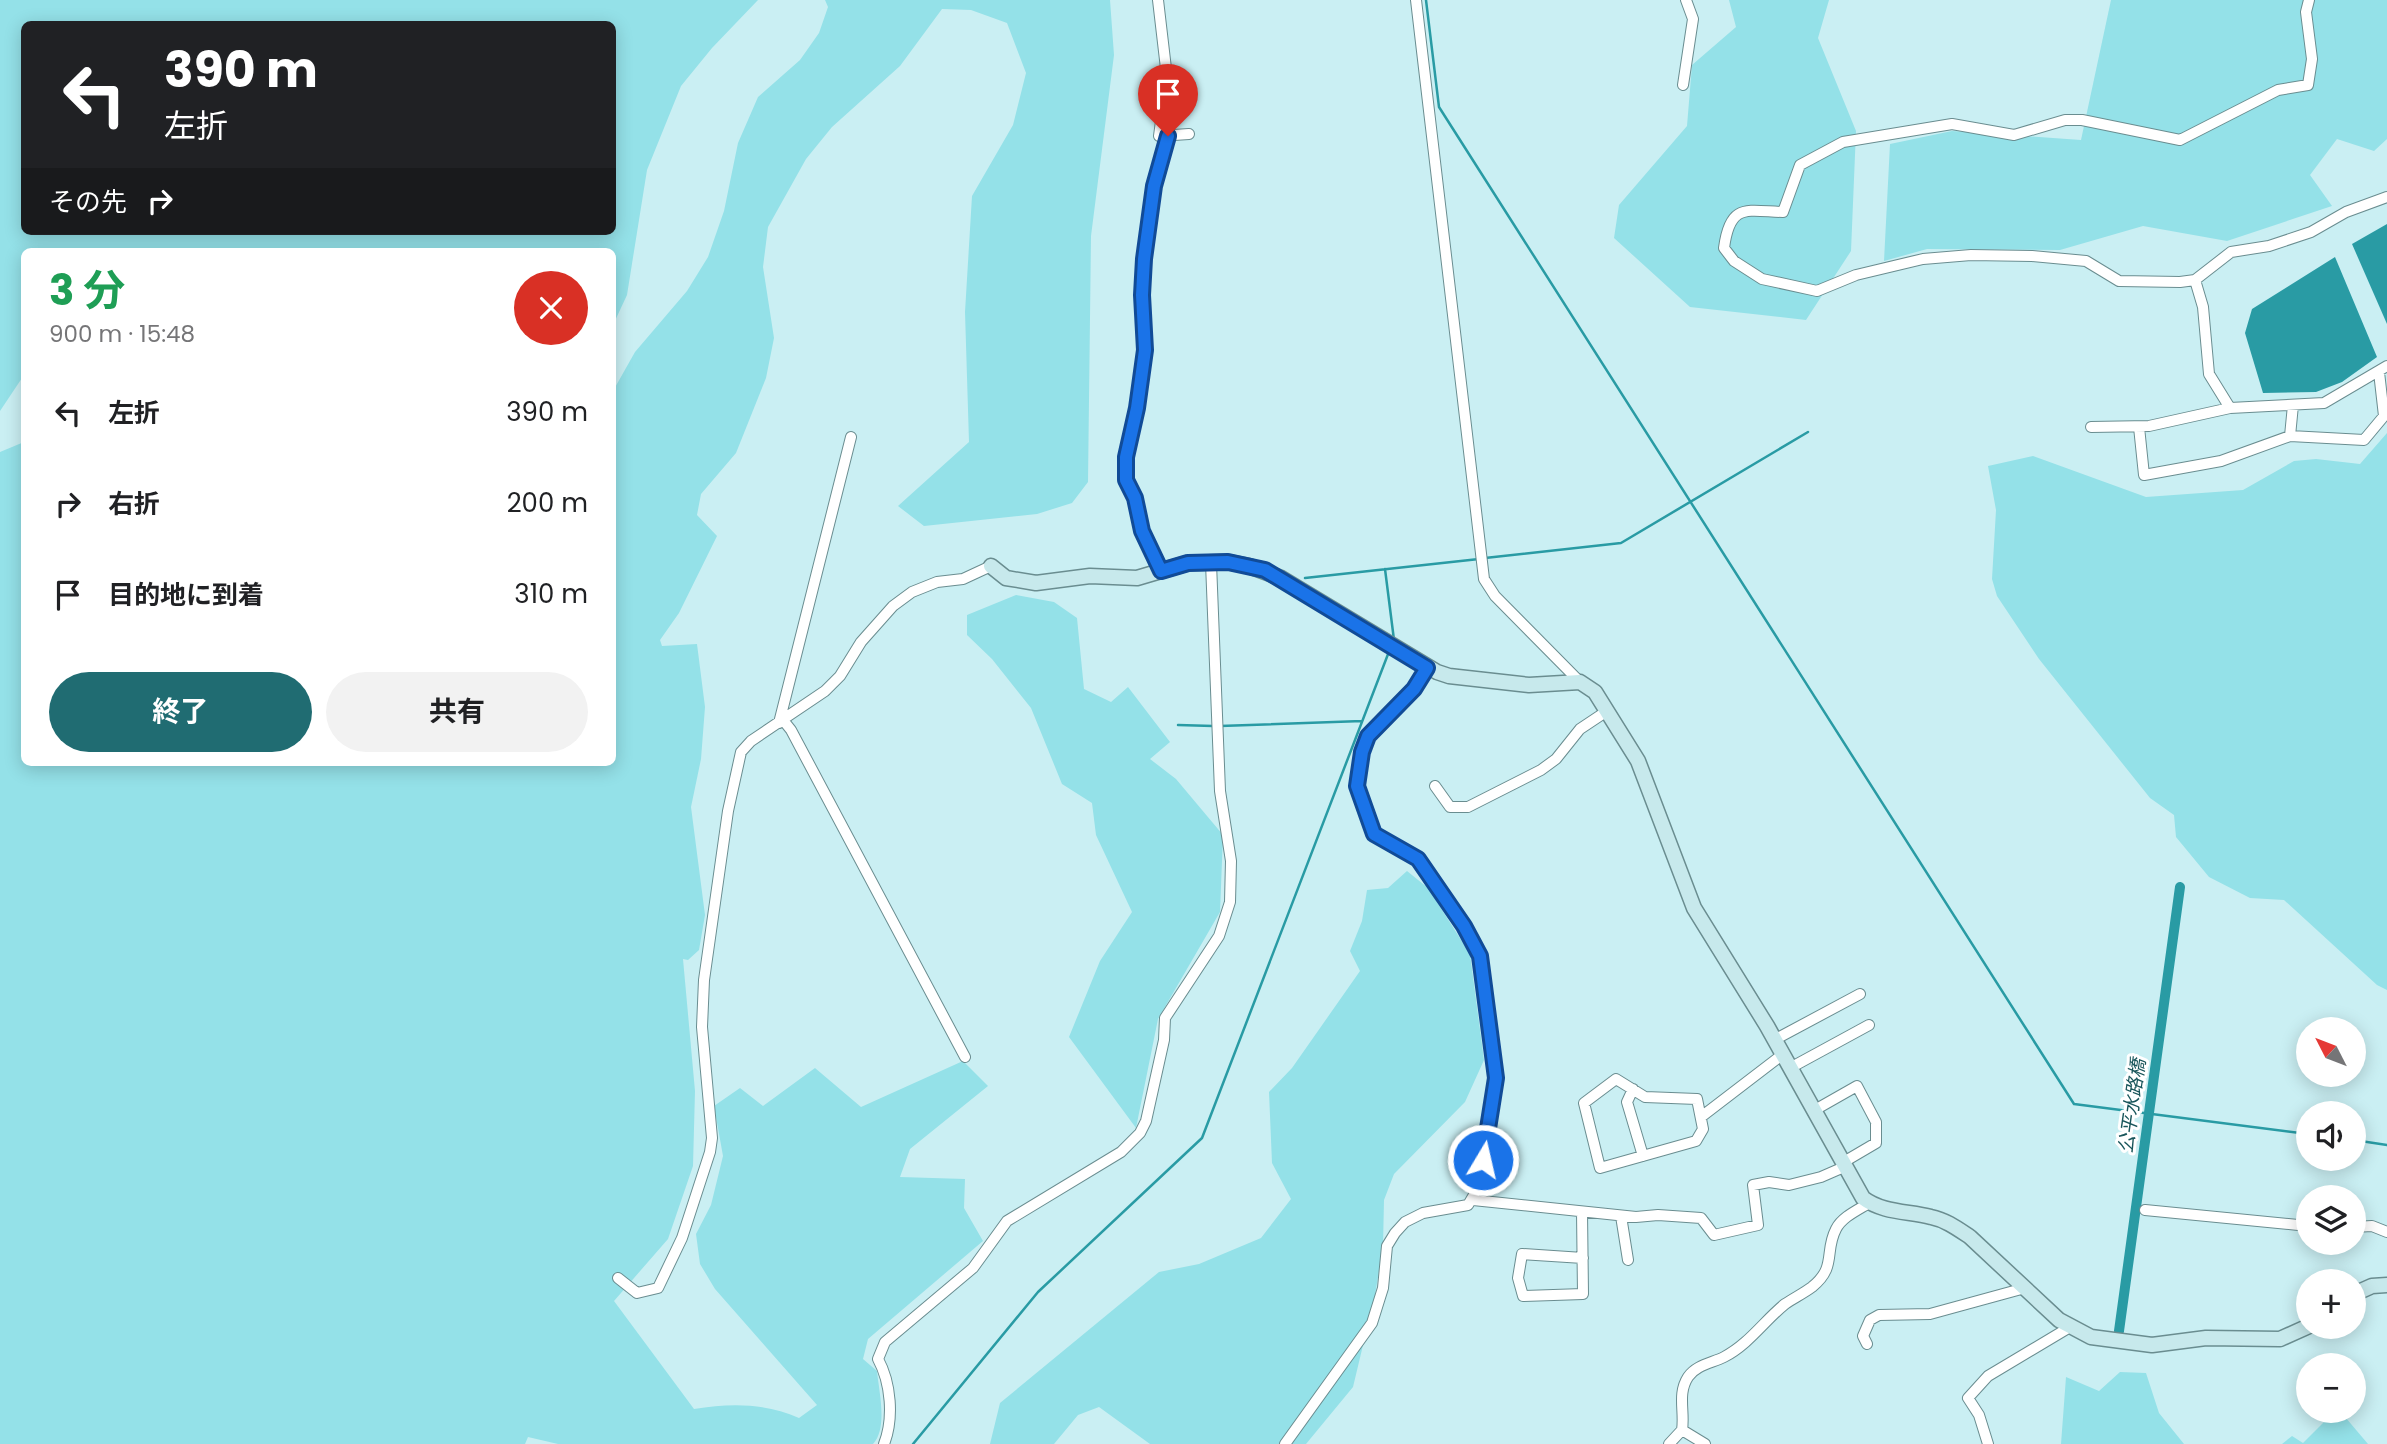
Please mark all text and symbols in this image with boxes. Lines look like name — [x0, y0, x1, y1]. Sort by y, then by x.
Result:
text: 390 m — [164, 36, 318, 104]
icon: left — [49, 49, 140, 140]
pin — [1138, 64, 1198, 136]
icon: arrive — [1149, 75, 1187, 113]
text: 左折 — [164, 103, 228, 148]
icon: right — [141, 182, 179, 220]
text: その先 — [49, 184, 127, 220]
text: 3 分 — [49, 261, 125, 320]
button: close — [514, 271, 588, 345]
text: 900 m · 15:48 — [49, 318, 195, 350]
icon: left — [49, 394, 87, 432]
text: 390 m — [506, 394, 588, 430]
text: 左折 — [108, 395, 160, 431]
icon: right — [49, 485, 87, 523]
text: 200 m — [507, 485, 588, 521]
text: 右折 — [108, 486, 160, 522]
icon: arrive — [49, 576, 87, 614]
text: 310 m — [514, 576, 588, 612]
text: 目的地に到着 — [108, 577, 264, 613]
button: 終了 — [49, 672, 312, 752]
button: 共有 — [326, 672, 588, 752]
north arrow — [2296, 1017, 2366, 1087]
map controls — [2296, 1017, 2366, 1423]
water label: 公平水路橋 — [2112, 1054, 2152, 1155]
button: sound — [2296, 1101, 2366, 1171]
position arrow — [1446, 1123, 1520, 1197]
button: layers — [2296, 1185, 2366, 1255]
button: + — [2296, 1269, 2366, 1339]
button: − — [2296, 1353, 2366, 1423]

